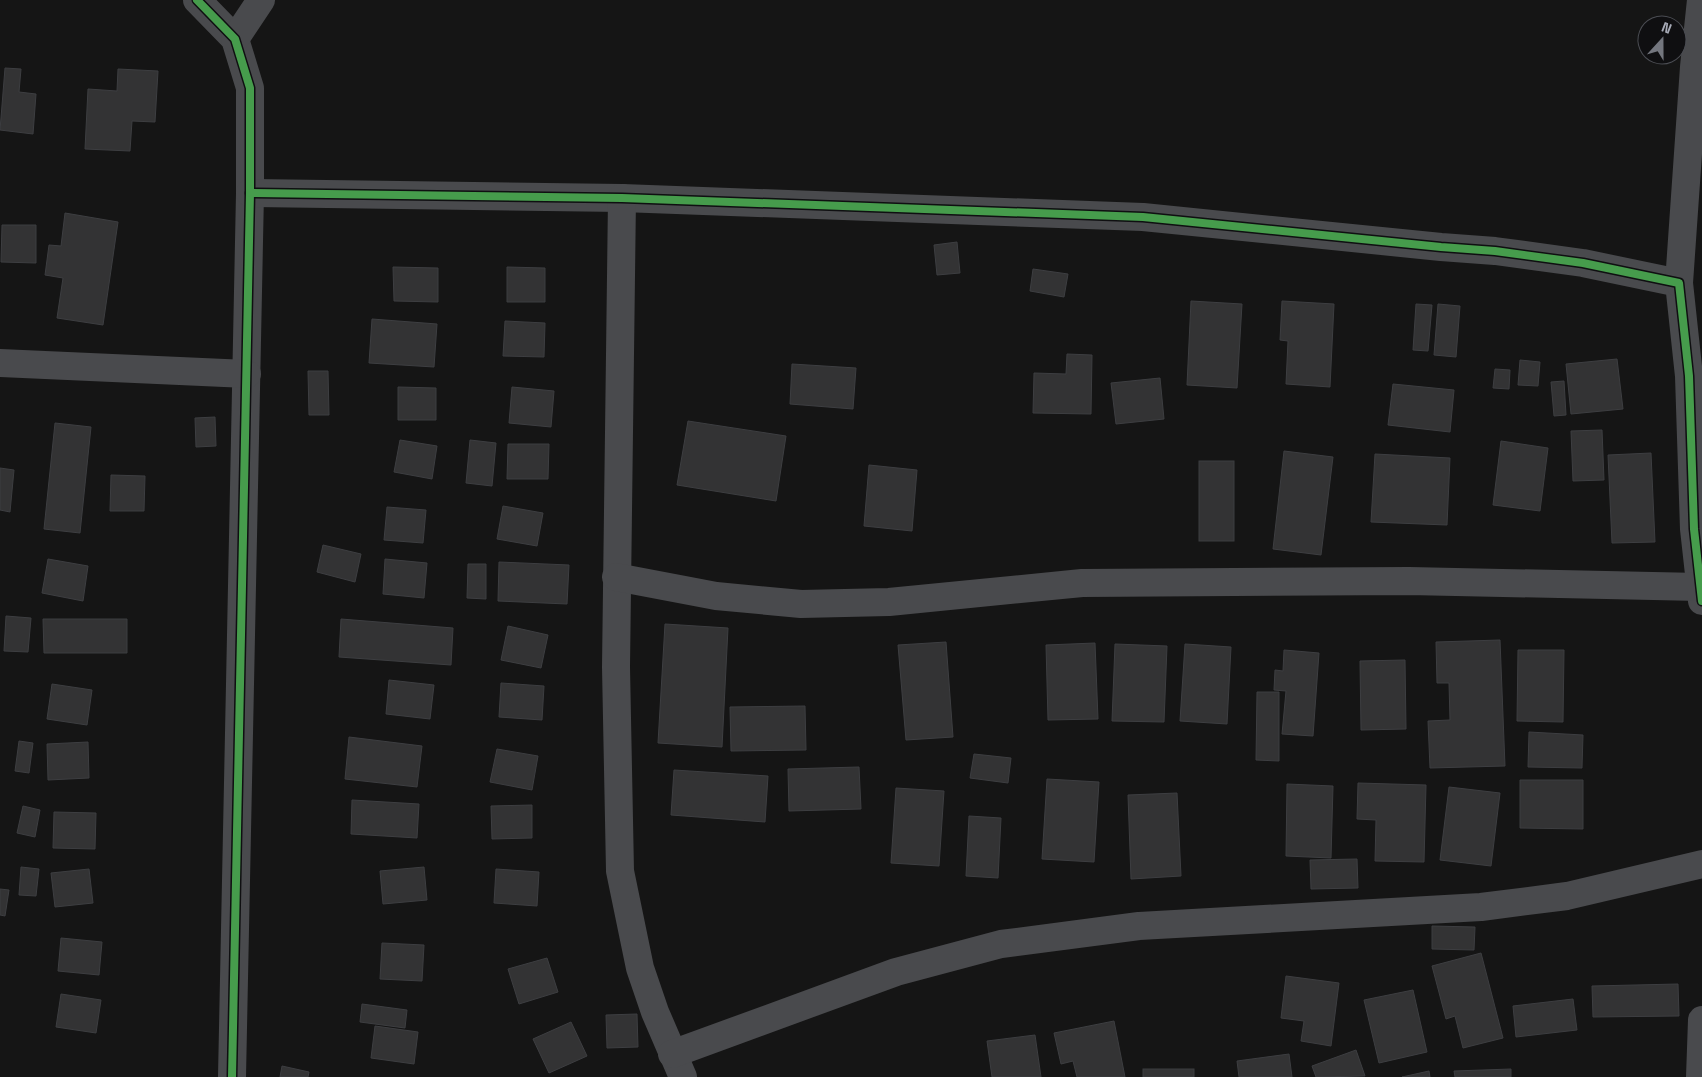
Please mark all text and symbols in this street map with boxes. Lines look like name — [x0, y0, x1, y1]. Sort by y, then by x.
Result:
north arrow — [1637, 15, 1687, 65]
text: N — [1659, 18, 1674, 38]

